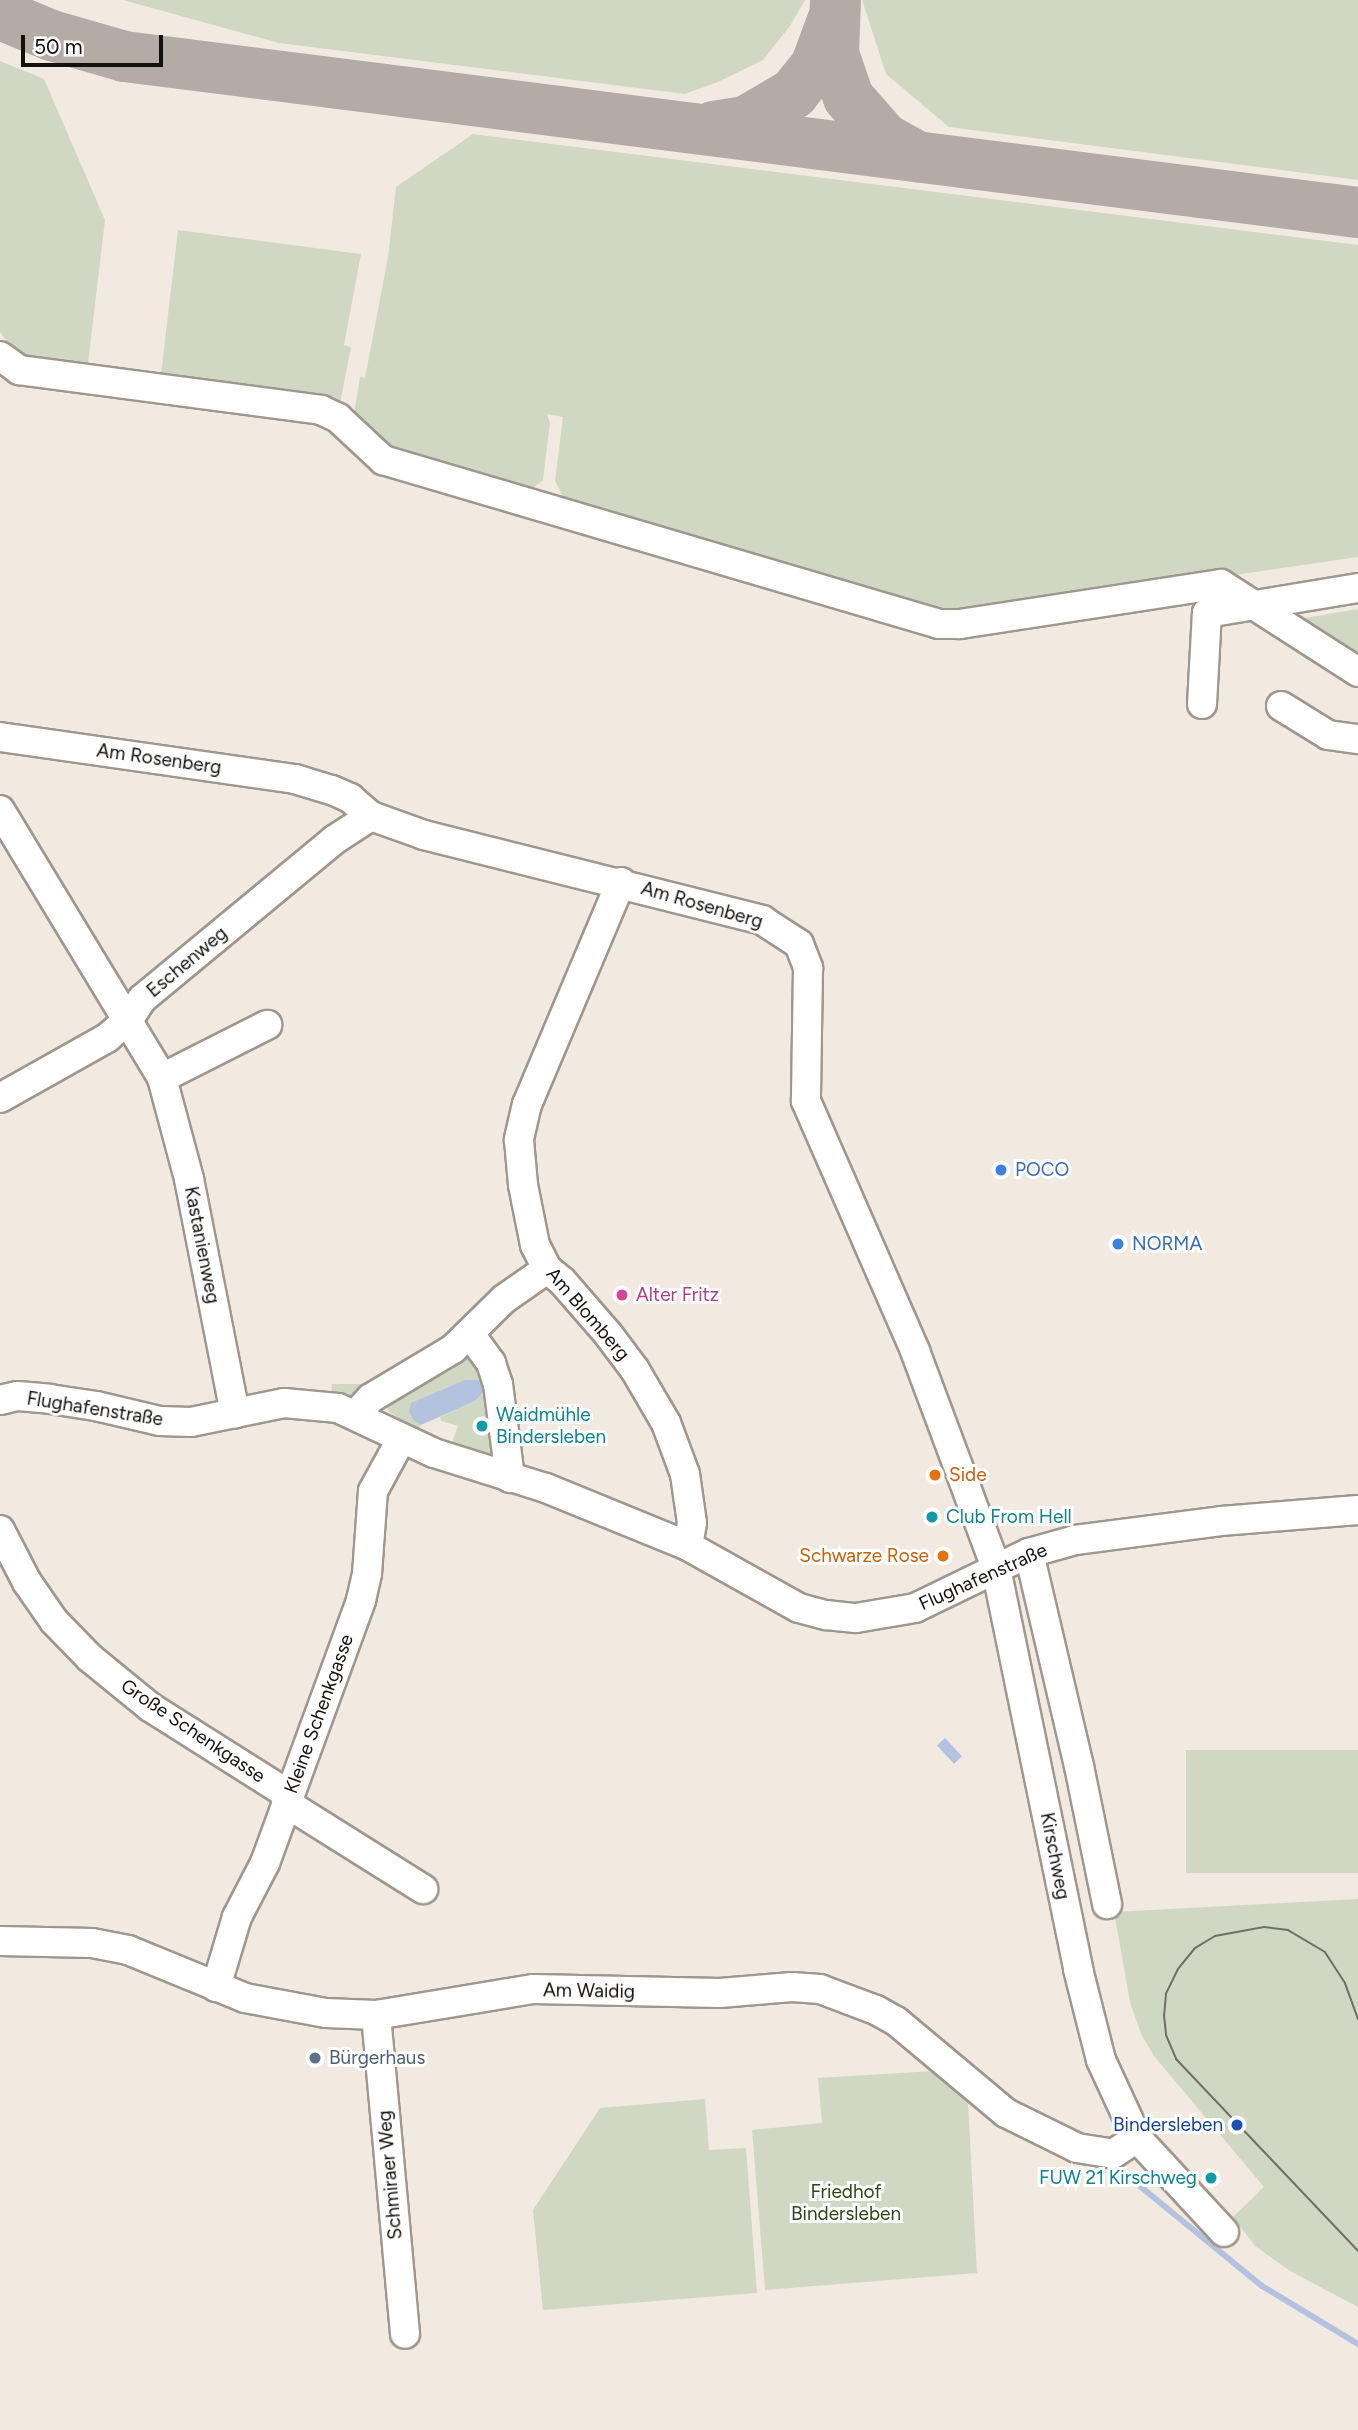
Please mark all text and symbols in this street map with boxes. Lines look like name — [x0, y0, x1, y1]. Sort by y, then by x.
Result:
scale bar — [24, 21, 166, 65]
text: 50 m — [34, 34, 83, 59]
street label: Am Rosenberg — [95, 739, 223, 779]
street label: Am Rosenberg — [639, 877, 765, 933]
street label: Eschenweg — [142, 922, 232, 1002]
place label: POCO — [1015, 1159, 1069, 1181]
marker: POCO — [993, 1162, 1009, 1178]
street label: Kastanienweg — [179, 1184, 225, 1306]
place label: NORMA — [1132, 1233, 1202, 1255]
marker: NORMA — [1110, 1236, 1126, 1252]
street label: Am Blomberg — [541, 1263, 635, 1365]
place label: Alter Fritz — [636, 1284, 719, 1306]
marker: Alter Fritz — [614, 1287, 630, 1303]
street label: Flughafenstraße — [25, 1387, 165, 1431]
place label: Waidmühle Bindersleben — [496, 1404, 606, 1448]
marker: Waidmühle Bindersleben — [474, 1418, 490, 1434]
place label: Side — [949, 1464, 987, 1486]
marker: Side — [927, 1467, 943, 1483]
place label: Club From Hell — [946, 1506, 1072, 1528]
marker: Club From Hell — [924, 1509, 940, 1525]
street label: Flughafenstraße — [915, 1539, 1051, 1615]
place label: Schwarze Rose — [799, 1545, 929, 1567]
marker: Schwarze Rose — [935, 1548, 951, 1564]
street label: Kleine Schenkgasse — [280, 1631, 358, 1797]
street label: Große Schenkgasse — [117, 1674, 269, 1788]
street label: Kirschweg — [1035, 1811, 1075, 1901]
street label: Am Waidig — [543, 1979, 635, 2003]
place label: Bürgerhaus — [329, 2047, 425, 2069]
marker: Bürgerhaus — [307, 2050, 323, 2066]
street label: Schmiraer Weg — [373, 2109, 407, 2241]
place label: Bindersleben — [1113, 2114, 1223, 2136]
marker: Bindersleben — [1229, 2117, 1245, 2133]
place label: FUW 21 Kirschweg — [1039, 2167, 1197, 2189]
marker: FUW 21 Kirschweg — [1203, 2170, 1219, 2186]
park label: Friedhof Bindersleben — [791, 2181, 901, 2225]

